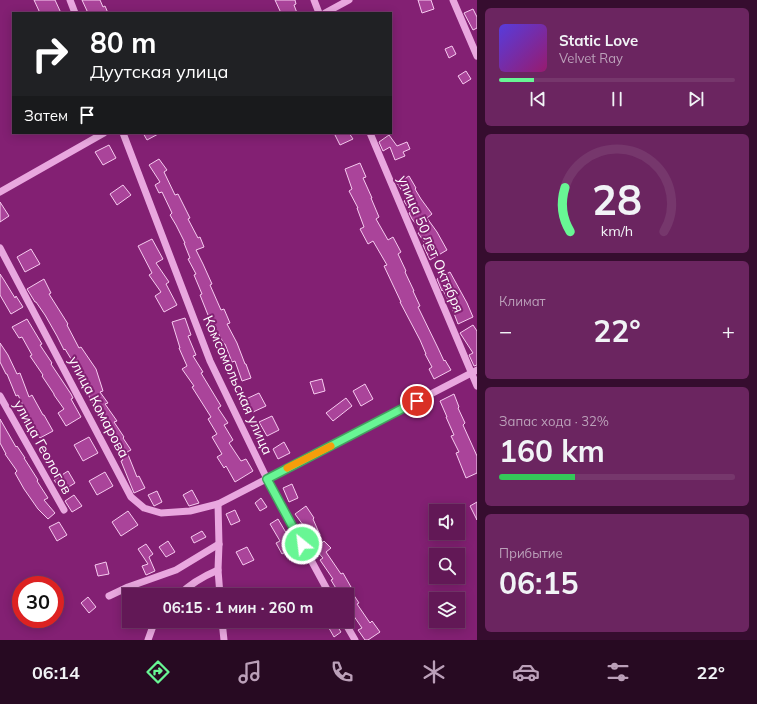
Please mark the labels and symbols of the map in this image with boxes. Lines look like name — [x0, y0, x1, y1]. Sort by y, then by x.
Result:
street label: улица 50 лет Октября — [394, 173, 468, 315]
street label: Комсомольская улица — [199, 313, 277, 457]
street label: улица Комарова — [65, 353, 133, 461]
pin — [400, 384, 434, 418]
street label: улица Геологов — [10, 397, 76, 497]
position arrow — [281, 523, 323, 565]
speed limit sign: 30 — [12, 576, 64, 628]

